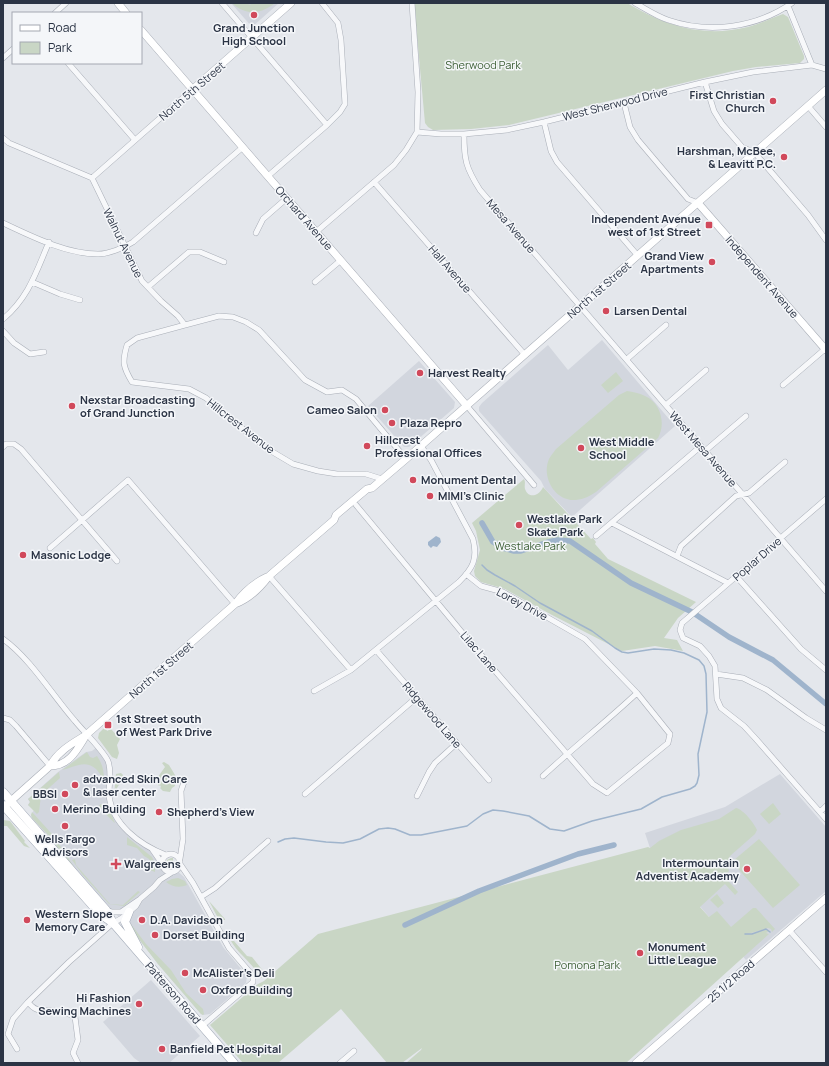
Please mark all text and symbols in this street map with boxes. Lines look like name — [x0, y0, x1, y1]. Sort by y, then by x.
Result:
marker: Grand Junction High School — [249, 10, 259, 20]
legend — [12, 12, 142, 64]
text: Road — [48, 19, 76, 36]
place label: Grand Junction High School — [213, 20, 295, 48]
text: Park — [48, 39, 73, 56]
park label: Sherwood Park — [445, 57, 521, 72]
street label: North 5th Street — [155, 58, 228, 123]
street label: West Sherwood Drive — [561, 83, 670, 124]
place label: First Christian Church — [690, 87, 765, 115]
marker: First Christian Church — [768, 96, 778, 106]
place label: Harshman, McBee, & Leavitt P.C. — [677, 143, 776, 171]
marker: Harshman, McBee, & Leavitt P.C. — [779, 152, 789, 162]
street label: Orchard Avenue — [272, 182, 337, 254]
street label: Mesa Avenue — [484, 195, 540, 256]
street label: Walnut Avenue — [100, 205, 147, 281]
place label: Independent Avenue west of 1st Street — [591, 211, 701, 239]
marker: Independent Avenue west of 1st Street — [704, 220, 714, 230]
street label: Independent Avenue — [722, 232, 803, 322]
street label: Hall Avenue — [425, 242, 476, 296]
place label: Grand View Apartments — [641, 248, 704, 276]
marker: Grand View Apartments — [707, 257, 717, 267]
street label: North 1st Street — [564, 258, 634, 322]
place label: Larsen Dental — [614, 303, 687, 318]
marker: Larsen Dental — [601, 306, 611, 316]
place label: Harvest Realty — [428, 365, 507, 380]
marker: Harvest Realty — [415, 368, 425, 378]
place label: Nexstar Broadcasting of Grand Junction — [80, 392, 195, 420]
street label: Hillcrest Avenue — [205, 395, 279, 457]
marker: Nexstar Broadcasting of Grand Junction — [67, 401, 77, 411]
place label: Cameo Salon — [307, 402, 377, 417]
marker: Cameo Salon — [380, 405, 390, 415]
street label: West Mesa Avenue — [666, 408, 741, 490]
place label: Plaza Repro — [400, 415, 462, 430]
marker: Plaza Repro — [387, 418, 397, 428]
place label: Hillcrest Professional Offices — [375, 432, 482, 460]
place label: West Middle School — [589, 434, 655, 462]
marker: Hillcrest Professional Offices — [362, 441, 372, 451]
marker: West Middle School — [576, 443, 586, 453]
place label: Monument Dental — [421, 472, 516, 487]
marker: Monument Dental — [408, 475, 418, 485]
place label: MIMI's Clinic — [438, 488, 504, 503]
marker: MIMI's Clinic — [425, 491, 435, 501]
place label: Westlake Park Skate Park — [527, 511, 603, 539]
marker: Westlake Park Skate Park — [514, 520, 524, 530]
street label: Poplar Drive — [729, 533, 785, 584]
park label: Westlake Park — [495, 538, 566, 553]
place label: Masonic Lodge — [31, 547, 111, 562]
marker: Masonic Lodge — [18, 550, 28, 560]
street label: Lorey Drive — [494, 584, 551, 624]
street label: Lilac Lane — [457, 628, 502, 676]
street label: North 1st Street — [126, 638, 196, 702]
street label: Ridgewood Lane — [399, 678, 466, 751]
place label: 1st Street south of West Park Drive — [116, 711, 213, 739]
marker: 1st Street south of West Park Drive — [103, 720, 113, 730]
place label: advanced Skin Care & laser center — [83, 771, 188, 799]
marker: advanced Skin Care & laser center — [70, 780, 80, 790]
place label: BBSI — [33, 786, 57, 801]
marker: BBSI — [60, 789, 70, 799]
place label: Merino Building — [63, 801, 146, 816]
marker: Merino Building — [50, 804, 60, 814]
place label: Shepherd's View — [167, 804, 255, 819]
marker: Shepherd's View — [154, 807, 164, 817]
marker: Wells Fargo Advisors — [60, 821, 70, 831]
place label: Wells Fargo Advisors — [35, 831, 96, 859]
place label: Intermountain Adventist Academy — [636, 855, 740, 883]
place label: Walgreens — [124, 856, 181, 871]
marker: Walgreens — [111, 859, 121, 869]
marker: Intermountain Adventist Academy — [742, 864, 752, 874]
place label: Western Slope Memory Care — [35, 906, 113, 934]
place label: D.A. Davidson — [150, 912, 223, 927]
marker: Western Slope Memory Care — [22, 915, 32, 925]
marker: D.A. Davidson — [137, 915, 147, 925]
place label: Dorset Building — [163, 927, 245, 942]
marker: Dorset Building — [150, 930, 160, 940]
place label: Monument Little League — [648, 939, 717, 967]
marker: Monument Little League — [635, 948, 645, 958]
street label: 25 1/2 Road — [704, 956, 757, 1005]
park label: Pomona Park — [554, 957, 620, 972]
street label: Patterson Road — [142, 958, 205, 1027]
place label: McAlister's Deli — [193, 965, 275, 980]
marker: McAlister's Deli — [180, 968, 190, 978]
place label: Oxford Building — [211, 982, 293, 997]
marker: Oxford Building — [198, 985, 208, 995]
place label: Hi Fashion Sewing Machines — [38, 990, 131, 1018]
marker: Hi Fashion Sewing Machines — [134, 999, 144, 1009]
place label: Banfield Pet Hospital — [170, 1041, 281, 1056]
marker: Banfield Pet Hospital — [157, 1044, 167, 1054]

